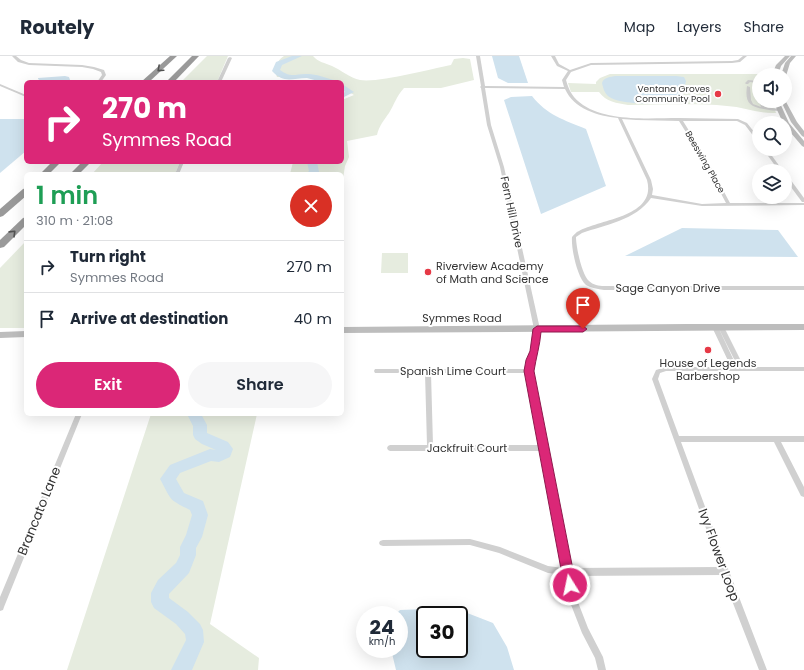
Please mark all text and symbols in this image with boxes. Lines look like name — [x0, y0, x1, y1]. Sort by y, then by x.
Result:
text: Routely — [20, 14, 94, 41]
text: Map — [624, 17, 655, 37]
text: Layers — [677, 17, 721, 37]
text: Share — [743, 17, 784, 37]
one-way arrow — [157, 64, 164, 71]
map controls — [752, 68, 792, 204]
button: sound — [752, 68, 792, 108]
place label: Ventana Groves Community Pool — [635, 83, 710, 105]
text: 270 m — [102, 89, 187, 128]
marker: Ventana Groves Community Pool — [713, 89, 723, 99]
icon: right — [36, 96, 88, 148]
button: search — [752, 116, 792, 156]
text: Symmes Road — [102, 127, 232, 152]
street label: Beeswing Place — [682, 129, 728, 196]
button: layers — [752, 164, 792, 204]
street label: Fern Hill Drive — [497, 175, 527, 249]
text: 1 min — [36, 179, 98, 212]
button: close — [290, 185, 332, 227]
text: 310 m · 21:08 — [36, 211, 113, 230]
one-way arrow — [8, 230, 16, 238]
text: Turn right — [70, 246, 146, 267]
icon: right — [36, 256, 58, 278]
text: 270 m — [286, 256, 332, 277]
place label: Riverview Academy of Math and Science — [436, 258, 549, 287]
marker: Riverview Academy of Math and Science — [423, 267, 433, 277]
text: Symmes Road — [70, 268, 164, 287]
street label: Sage Canyon Drive — [616, 280, 721, 296]
pin — [566, 288, 600, 329]
icon: arrive — [572, 294, 594, 316]
icon: arrive — [36, 308, 58, 330]
text: Arrive at destination — [70, 308, 228, 329]
text: 40 m — [294, 308, 332, 329]
street label: Symmes Road — [422, 310, 502, 326]
marker: House of Legends Barbershop — [703, 345, 713, 355]
place label: House of Legends Barbershop — [660, 355, 757, 384]
button: Exit — [36, 362, 180, 408]
button: Share — [188, 362, 332, 408]
street label: Spanish Lime Court — [400, 363, 506, 379]
street label: Jackfruit Court — [427, 440, 507, 456]
street label: Brancato Lane — [13, 464, 65, 558]
street label: Ivy Flower Loop — [693, 506, 745, 604]
position arrow — [549, 564, 591, 606]
speed limit sign: 30 — [416, 606, 468, 658]
text: 24 — [370, 613, 394, 641]
text: km/h — [369, 634, 395, 649]

